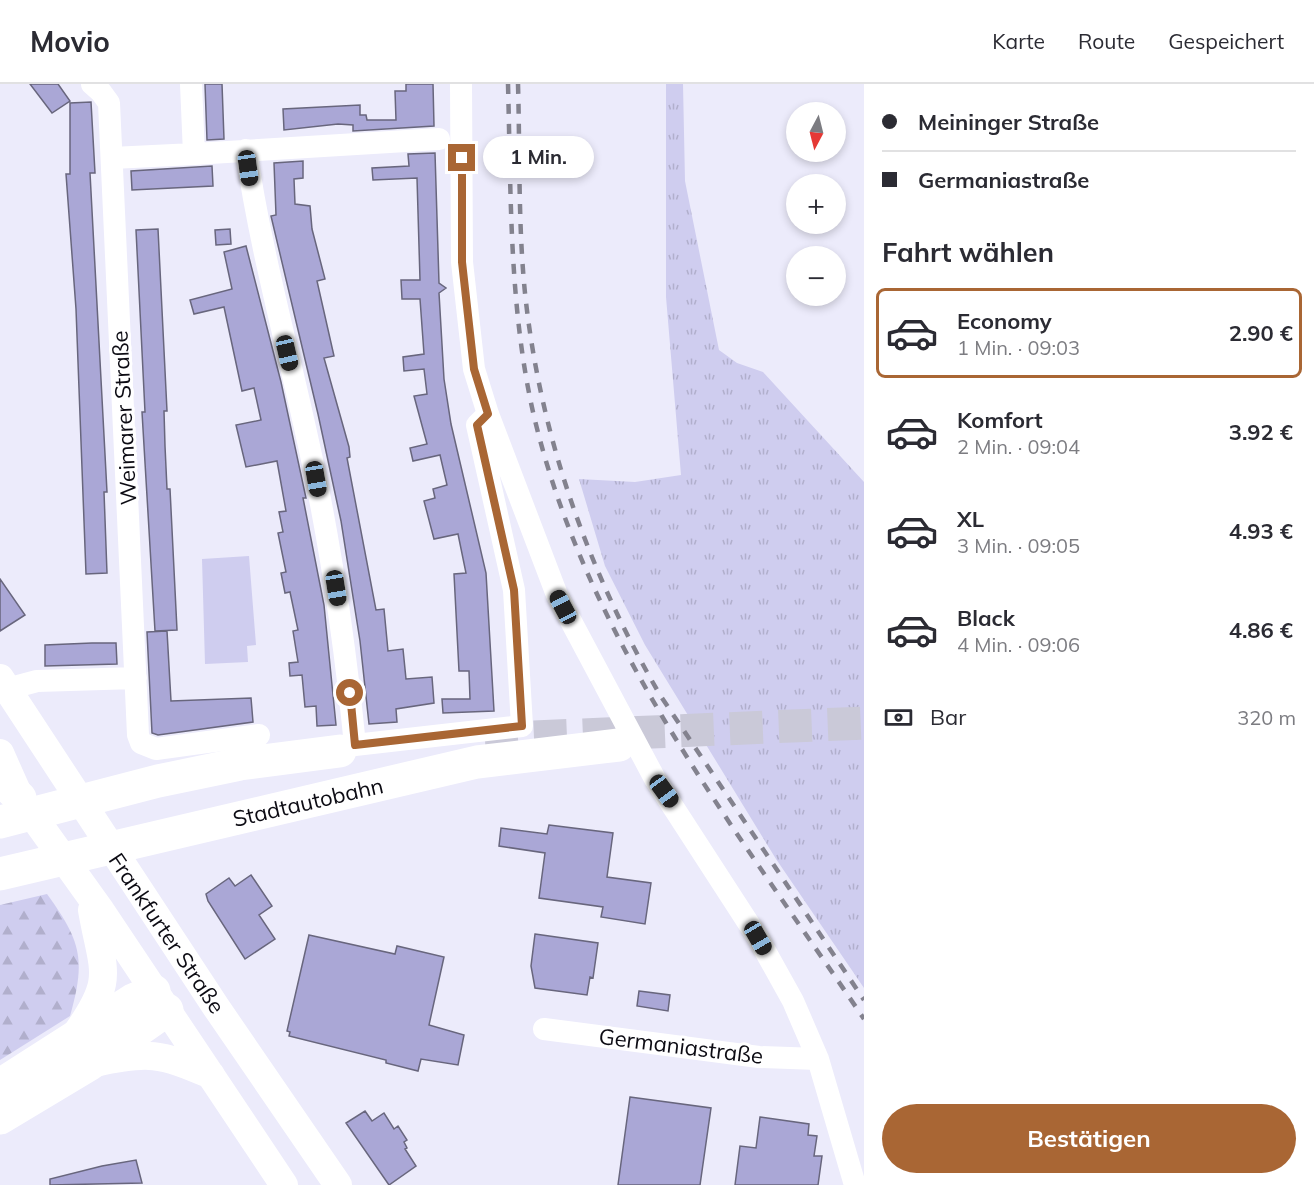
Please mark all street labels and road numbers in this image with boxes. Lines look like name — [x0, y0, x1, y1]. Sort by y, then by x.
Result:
street label: Weimarer Straße — [105, 330, 143, 506]
street label: Stadtautobahn — [230, 771, 386, 833]
street label: Frankfurter Straße — [103, 847, 231, 1019]
street label: Germaniastraße — [597, 1022, 765, 1070]

